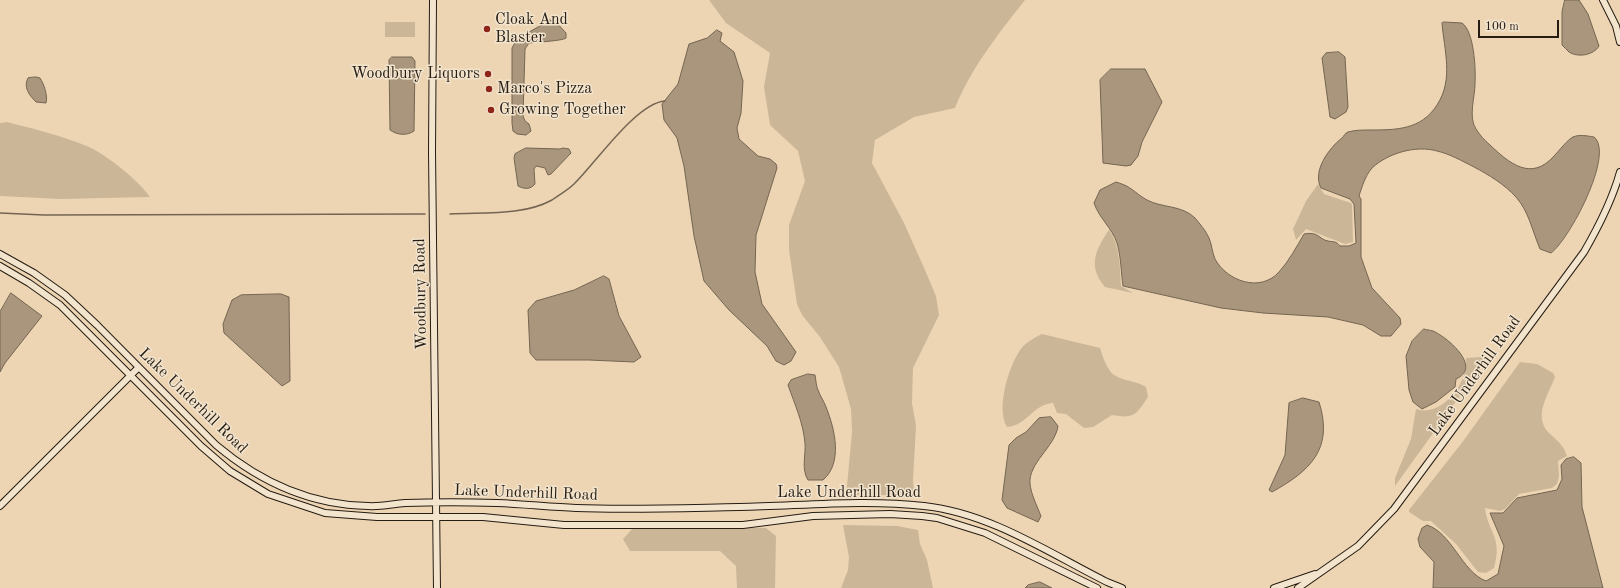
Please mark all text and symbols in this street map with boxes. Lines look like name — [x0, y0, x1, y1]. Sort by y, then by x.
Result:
place label: Cloak And Blaster — [495, 10, 568, 48]
scale bar — [1480, 12, 1561, 38]
text: 100 m — [1485, 21, 1519, 33]
marker: Cloak And Blaster — [482, 24, 492, 34]
place label: Woodbury Liquors — [351, 64, 480, 84]
marker: Woodbury Liquors — [483, 69, 493, 79]
place label: Marco's Pizza — [497, 79, 592, 99]
marker: Marco's Pizza — [484, 84, 494, 94]
place label: Growing Together — [499, 100, 626, 120]
marker: Growing Together — [486, 105, 496, 115]
street label: Woodbury Road — [410, 238, 432, 350]
street label: Lake Underhill Road — [1425, 312, 1525, 440]
street label: Lake Underhill Road — [135, 344, 251, 458]
street label: Lake Underhill Road — [454, 481, 598, 505]
street label: Lake Underhill Road — [777, 483, 921, 503]

